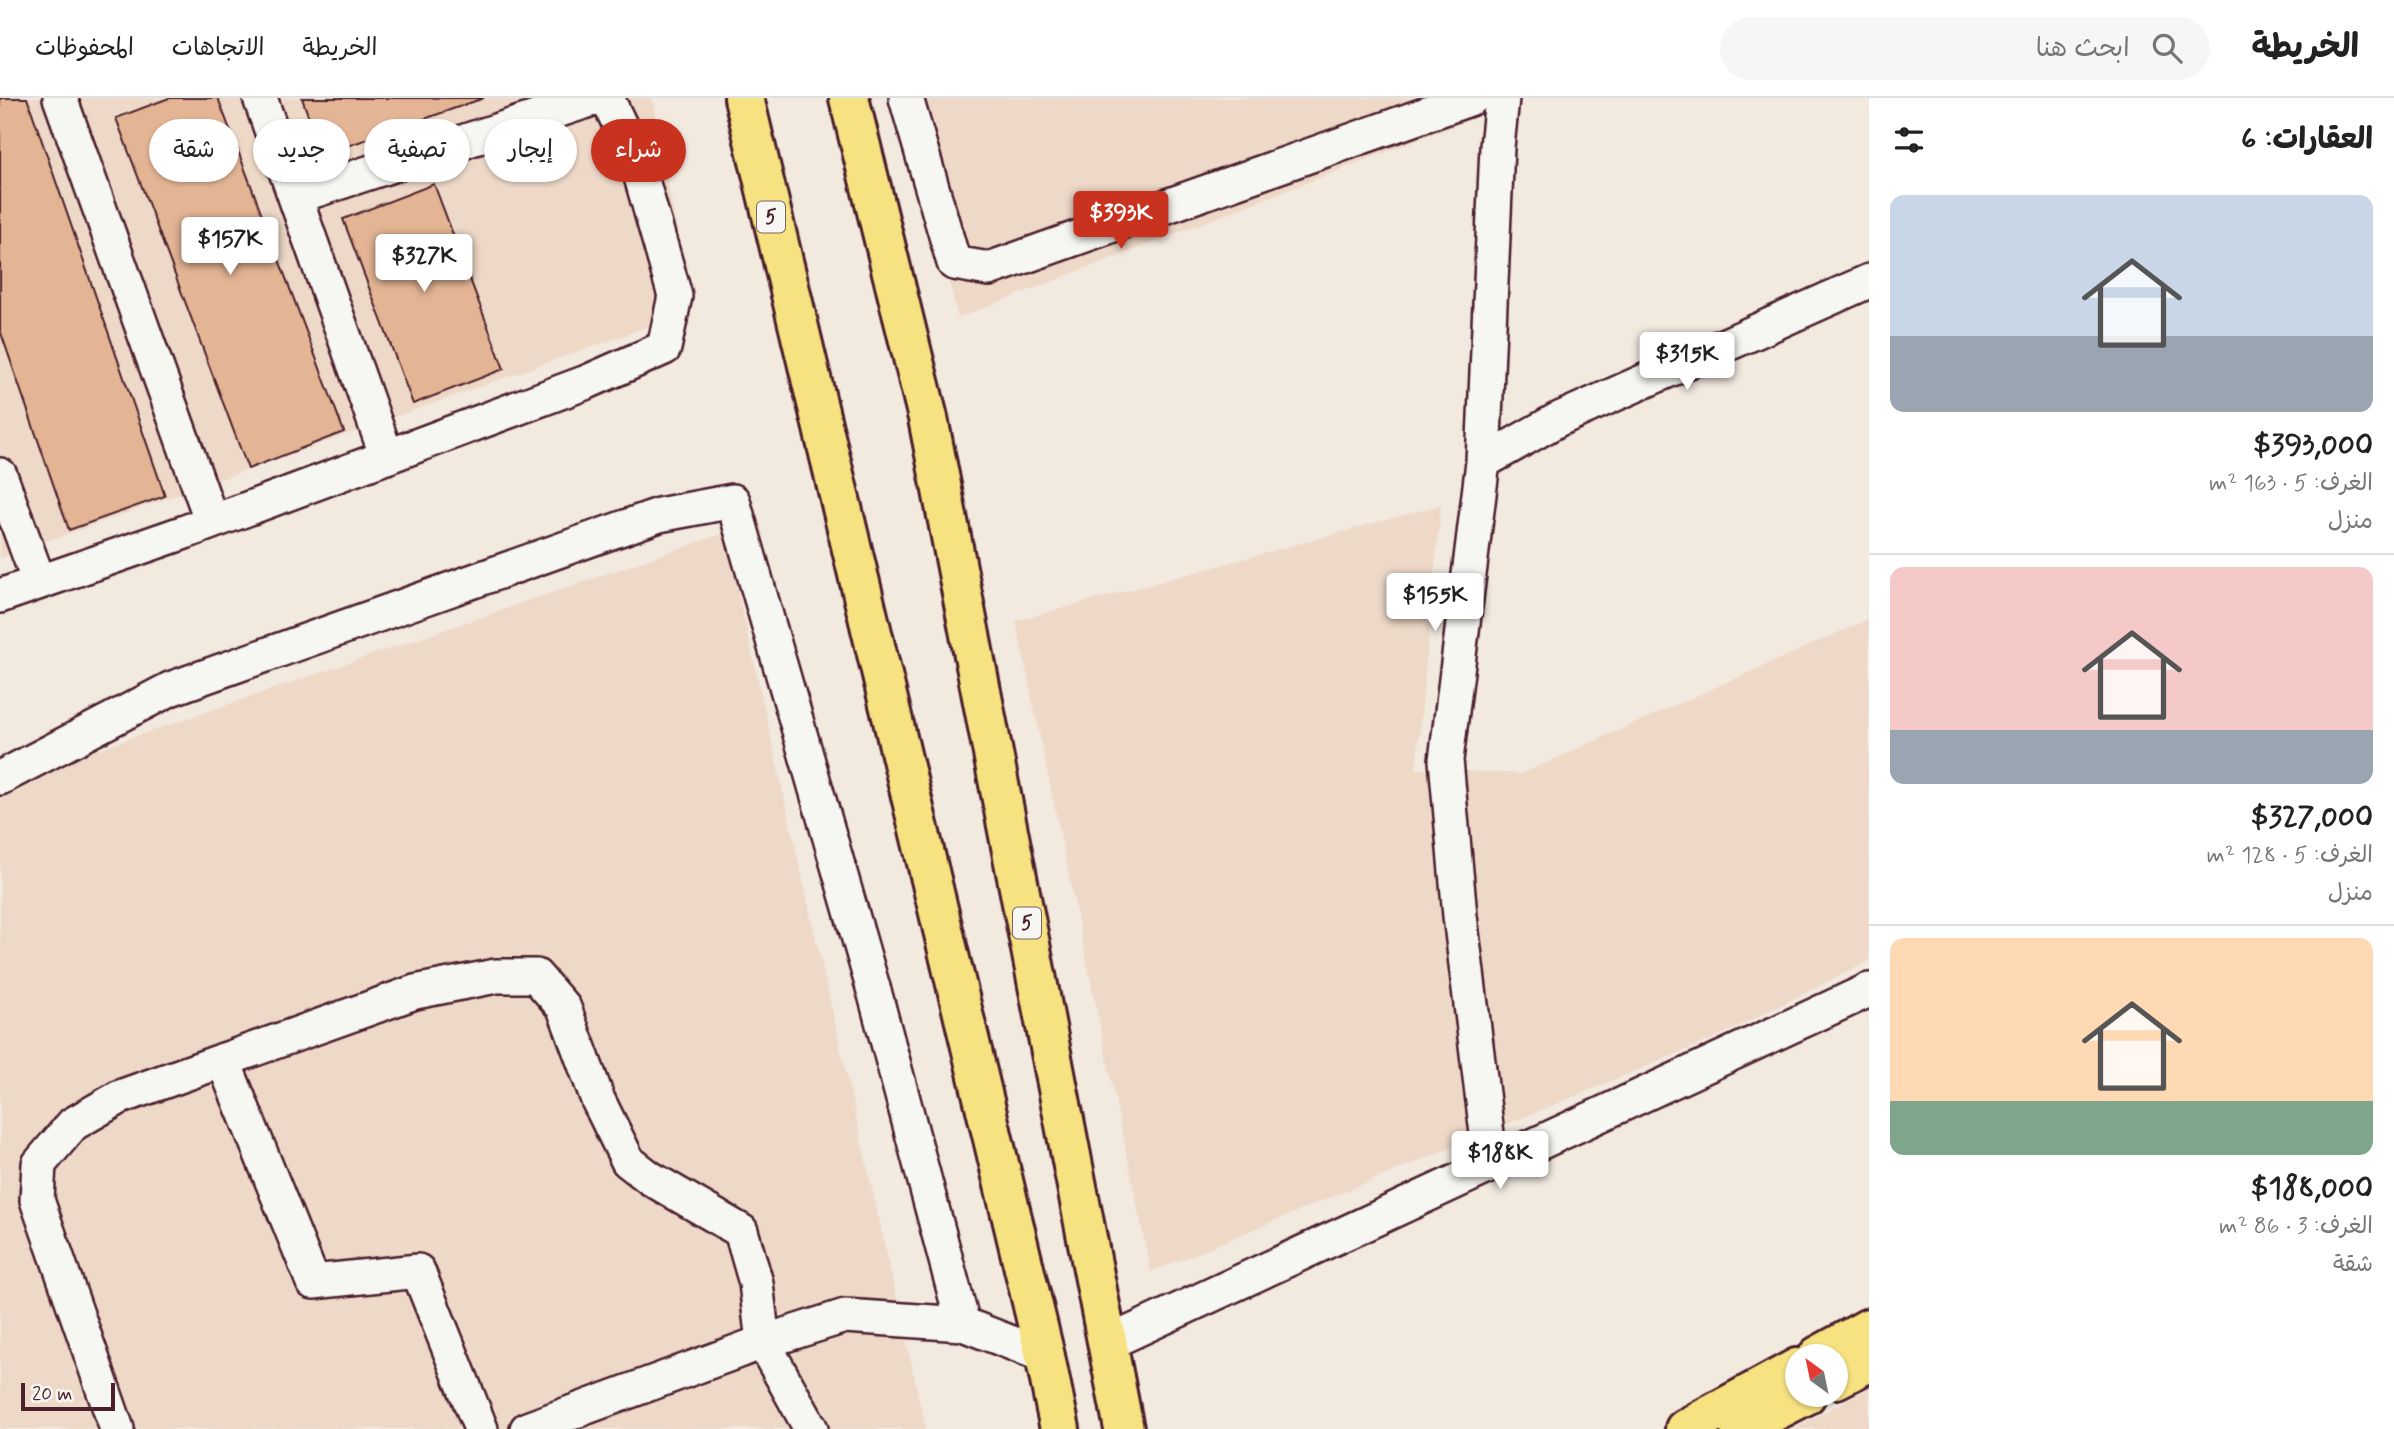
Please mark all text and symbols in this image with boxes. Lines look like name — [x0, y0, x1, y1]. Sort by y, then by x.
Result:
search box — [1720, 17, 2210, 80]
text: الخريطة — [2252, 26, 2359, 70]
icon: search — [2148, 29, 2186, 67]
text: ابحث هنا — [2036, 32, 2130, 66]
text: المحفوظات — [35, 33, 134, 64]
text: الاتجاهات — [172, 33, 265, 64]
text: الخريطة — [303, 33, 377, 64]
chip: شقة — [149, 119, 239, 182]
chip: جديد — [253, 119, 350, 182]
chip: تصفية — [364, 119, 470, 182]
chip: إيجار — [484, 119, 577, 182]
chip: شراء — [591, 119, 686, 182]
text: العقارات: 6 — [2241, 120, 2373, 159]
icon: filters — [1890, 121, 1928, 159]
pin: $393K — [1072, 192, 1170, 251]
text: $393K — [1089, 199, 1153, 229]
road number: 5 — [757, 202, 785, 232]
pin: $157K — [181, 218, 279, 277]
text: $157K — [197, 225, 263, 255]
pin: $327K — [375, 234, 473, 294]
icon: home — [2069, 240, 2195, 366]
text: $327K — [391, 242, 457, 272]
pin: $315K — [1638, 332, 1736, 392]
text: $315K — [1656, 340, 1718, 370]
text: $393,000 — [2253, 426, 2373, 465]
text: الغرف: 5 · 163 m² — [2209, 469, 2373, 499]
text: منزل — [2328, 507, 2373, 537]
pin: $155K — [1386, 574, 1484, 633]
text: $155K — [1402, 581, 1468, 611]
icon: home — [2069, 612, 2195, 738]
text: $327,000 — [2251, 798, 2373, 837]
text: الغرف: 5 · 128 m² — [2207, 841, 2373, 871]
text: منزل — [2328, 879, 2373, 909]
road number: 5 — [1013, 908, 1041, 938]
icon: home — [2069, 983, 2195, 1109]
pin: $188K — [1451, 1132, 1549, 1191]
text: $188K — [1467, 1139, 1533, 1169]
text: $188,000 — [2251, 1169, 2373, 1208]
text: الغرف: 3 · 86 m² — [2219, 1212, 2373, 1242]
text: شقة — [2333, 1250, 2373, 1280]
north arrow — [1785, 1344, 1848, 1407]
map controls — [1785, 1344, 1848, 1407]
scale bar — [21, 1380, 116, 1412]
text: 20 m — [32, 1382, 72, 1407]

